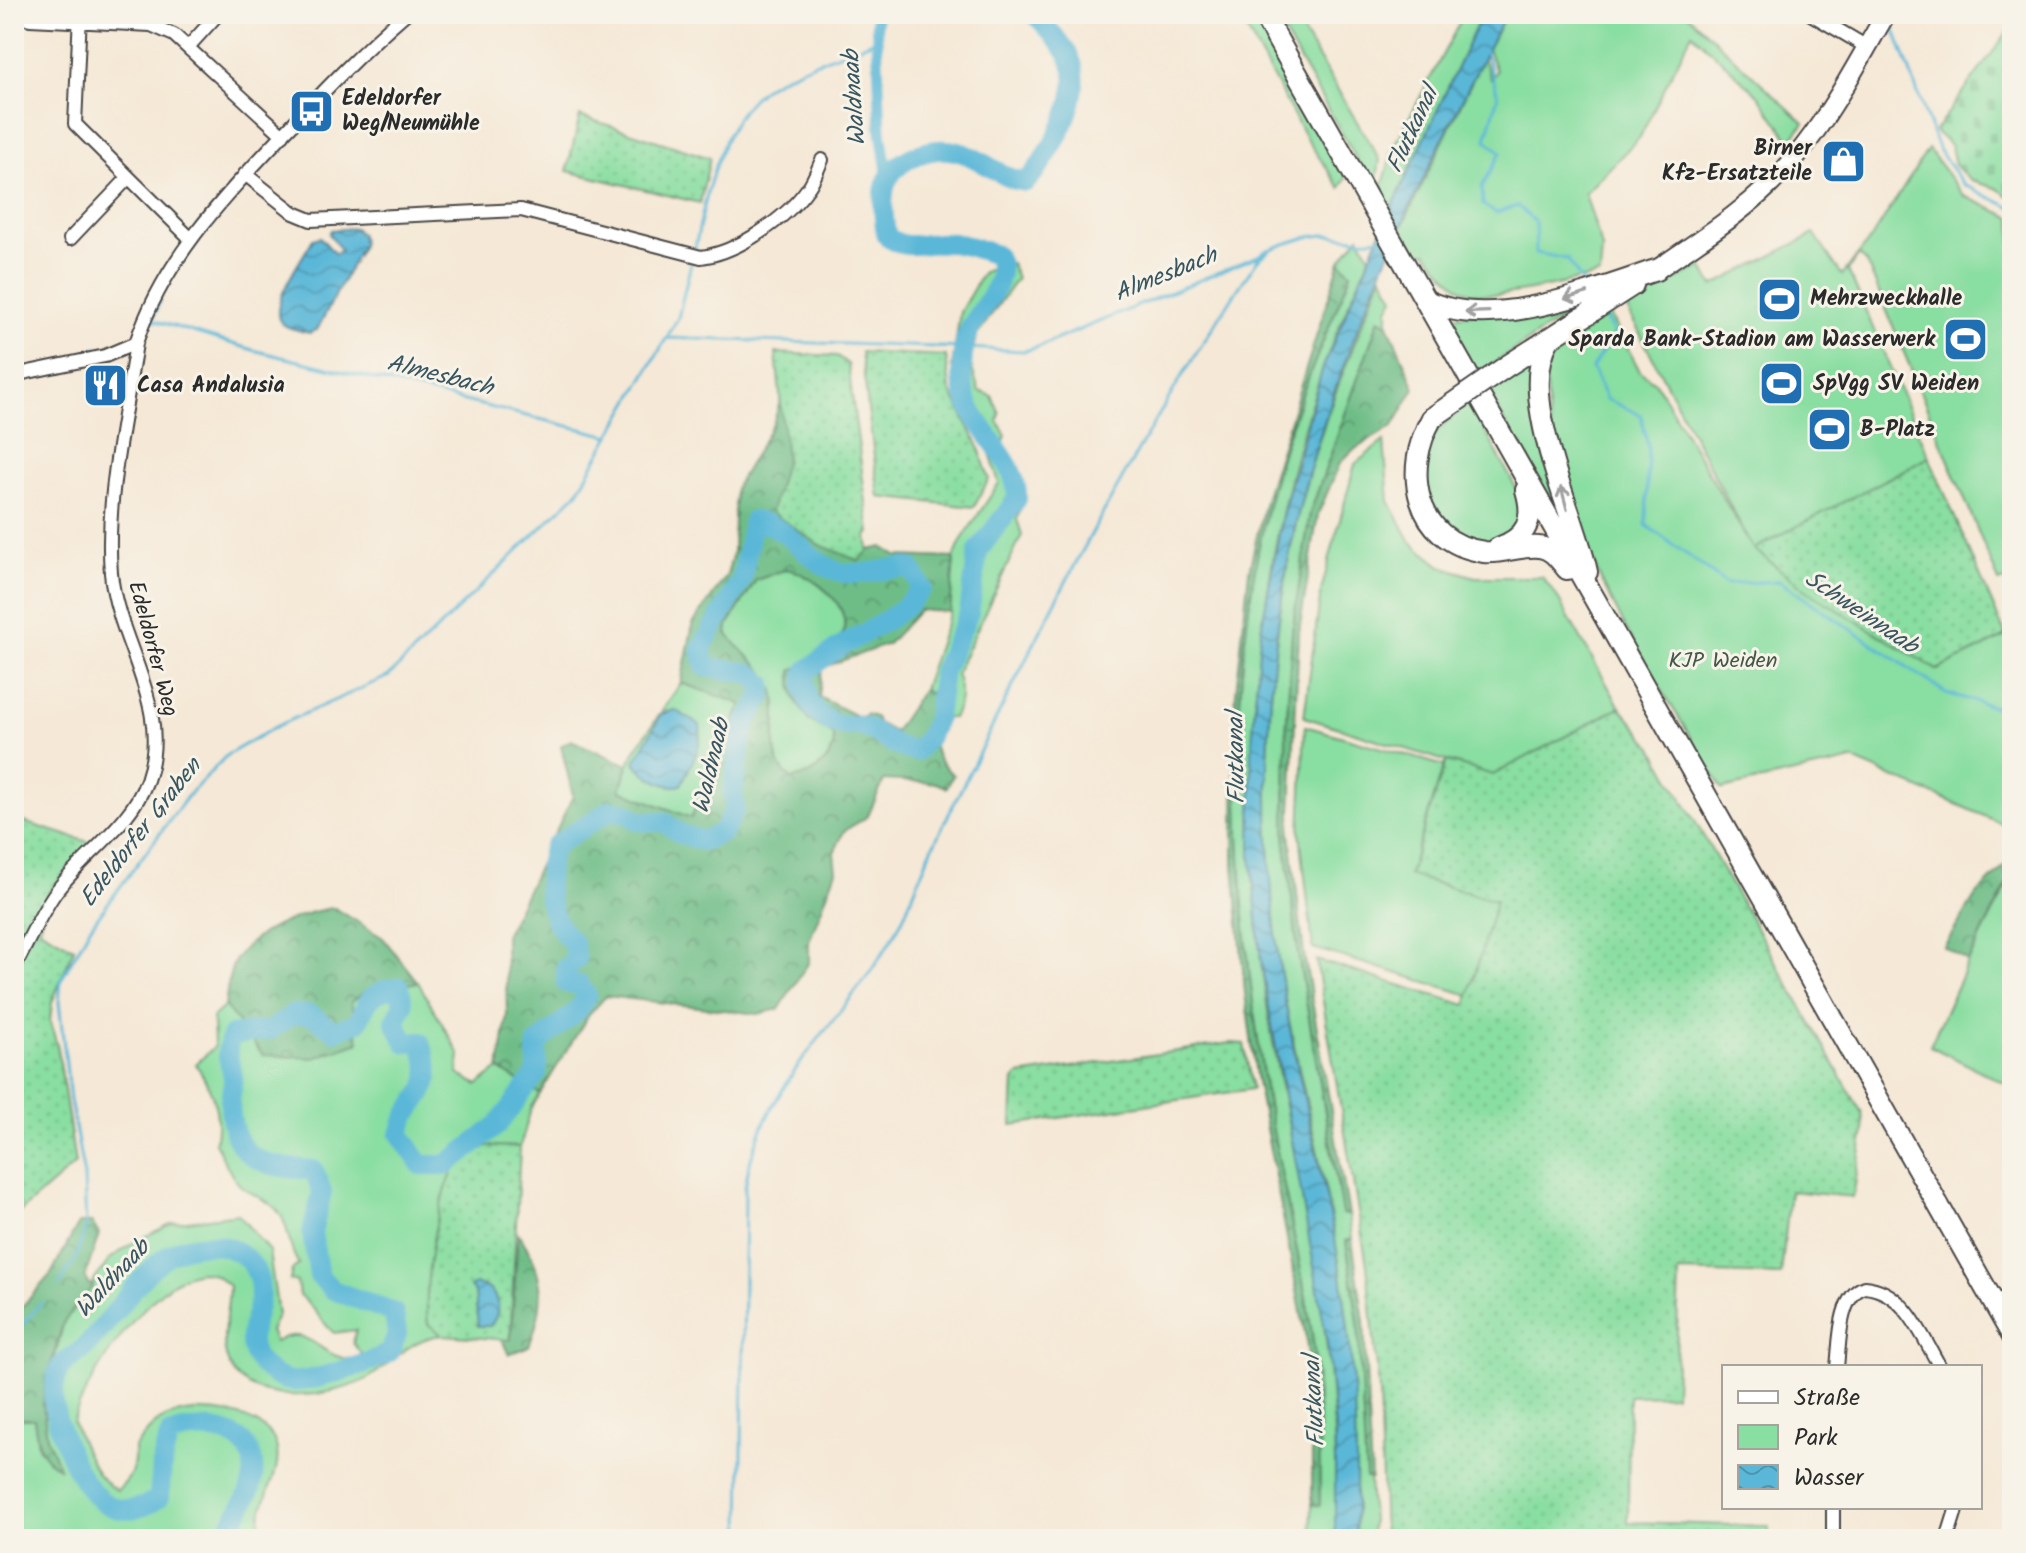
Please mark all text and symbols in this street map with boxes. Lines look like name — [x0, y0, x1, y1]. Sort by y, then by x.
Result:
water label: Waldnaab — [832, 46, 878, 147]
water label: Flutkanal — [1376, 76, 1452, 180]
place label: Edeldorfer Weg/Neumühle — [342, 82, 480, 142]
bus stop icon: Edeldorfer Weg/Neumühle — [287, 88, 335, 136]
place label: Birner Kfz-Ersatzteile — [1662, 132, 1813, 192]
shop icon: Birner Kfz-Ersatzteile — [1819, 138, 1867, 186]
water label: Almesbach — [1109, 236, 1225, 313]
sports icon: Mehrzweckhalle — [1755, 275, 1803, 323]
place label: Mehrzweckhalle — [1810, 282, 1963, 317]
one-way arrow — [1563, 289, 1589, 304]
one-way arrow — [1464, 305, 1491, 320]
sports icon: Sparda Bank-Stadion am Wasserwerk — [1942, 316, 1990, 364]
place label: Sparda Bank-Stadion am Wasserwerk — [1568, 323, 1936, 358]
water label: Almesbach — [383, 344, 499, 409]
sports icon: SpVgg SV Weiden — [1758, 360, 1806, 408]
restaurant icon: Casa Andalusia — [82, 362, 130, 410]
place label: SpVgg SV Weiden — [1813, 367, 1979, 402]
place label: Casa Andalusia — [137, 369, 285, 404]
sports icon: B-Platz — [1805, 406, 1853, 454]
place label: B-Platz — [1860, 413, 1935, 448]
one-way arrow — [1555, 485, 1570, 511]
water label: Schweinnaab — [1796, 561, 1928, 667]
street label: Edeldorfer Weg — [117, 577, 187, 721]
park label: KJP Weiden — [1668, 644, 1778, 679]
water label: Flutkanal — [1217, 708, 1257, 804]
water label: Waldnaab — [682, 713, 742, 817]
water label: Edeldorfer Graben — [70, 748, 213, 916]
water label: Waldnaab — [66, 1229, 162, 1327]
water label: Flutkanal — [1293, 1350, 1337, 1448]
legend — [1722, 1365, 1982, 1509]
text: Straße — [1794, 1379, 1860, 1418]
text: Park — [1794, 1419, 1838, 1458]
text: Wasser — [1794, 1459, 1865, 1498]

